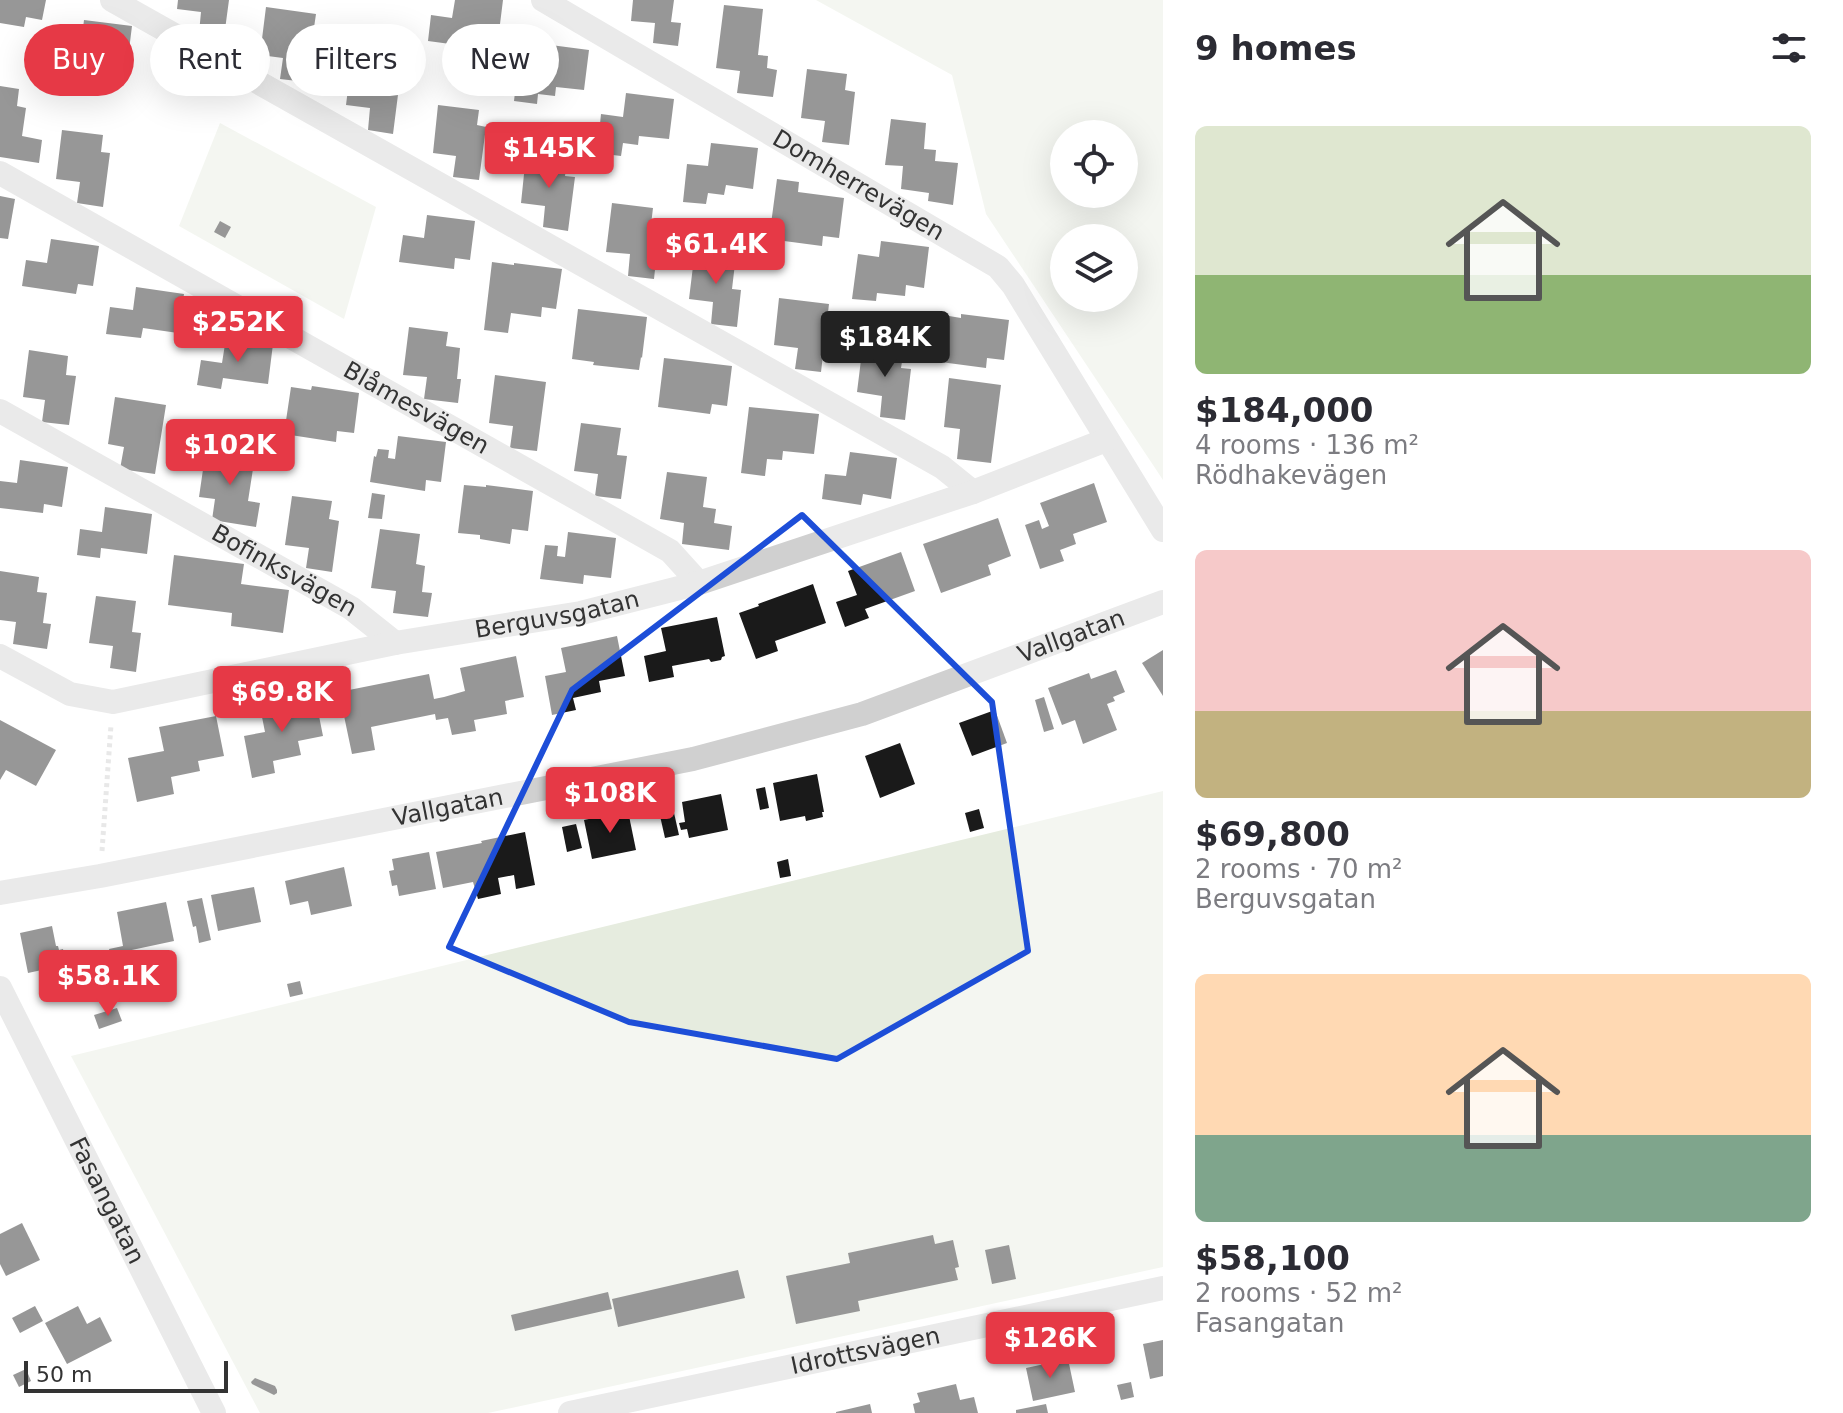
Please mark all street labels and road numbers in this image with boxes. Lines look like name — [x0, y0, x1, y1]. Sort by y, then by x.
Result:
street label: Domherrevägen — [768, 124, 950, 246]
street label: Blåmesvägen — [339, 356, 494, 460]
street label: Bofinksvägen — [207, 519, 362, 622]
street label: Berguvsgatan — [473, 585, 642, 644]
street label: Vallgatan — [1014, 604, 1129, 669]
street label: Vallgatan — [390, 783, 505, 832]
street label: Fasangatan — [63, 1133, 151, 1269]
street label: Idrottsvägen — [788, 1321, 943, 1380]

